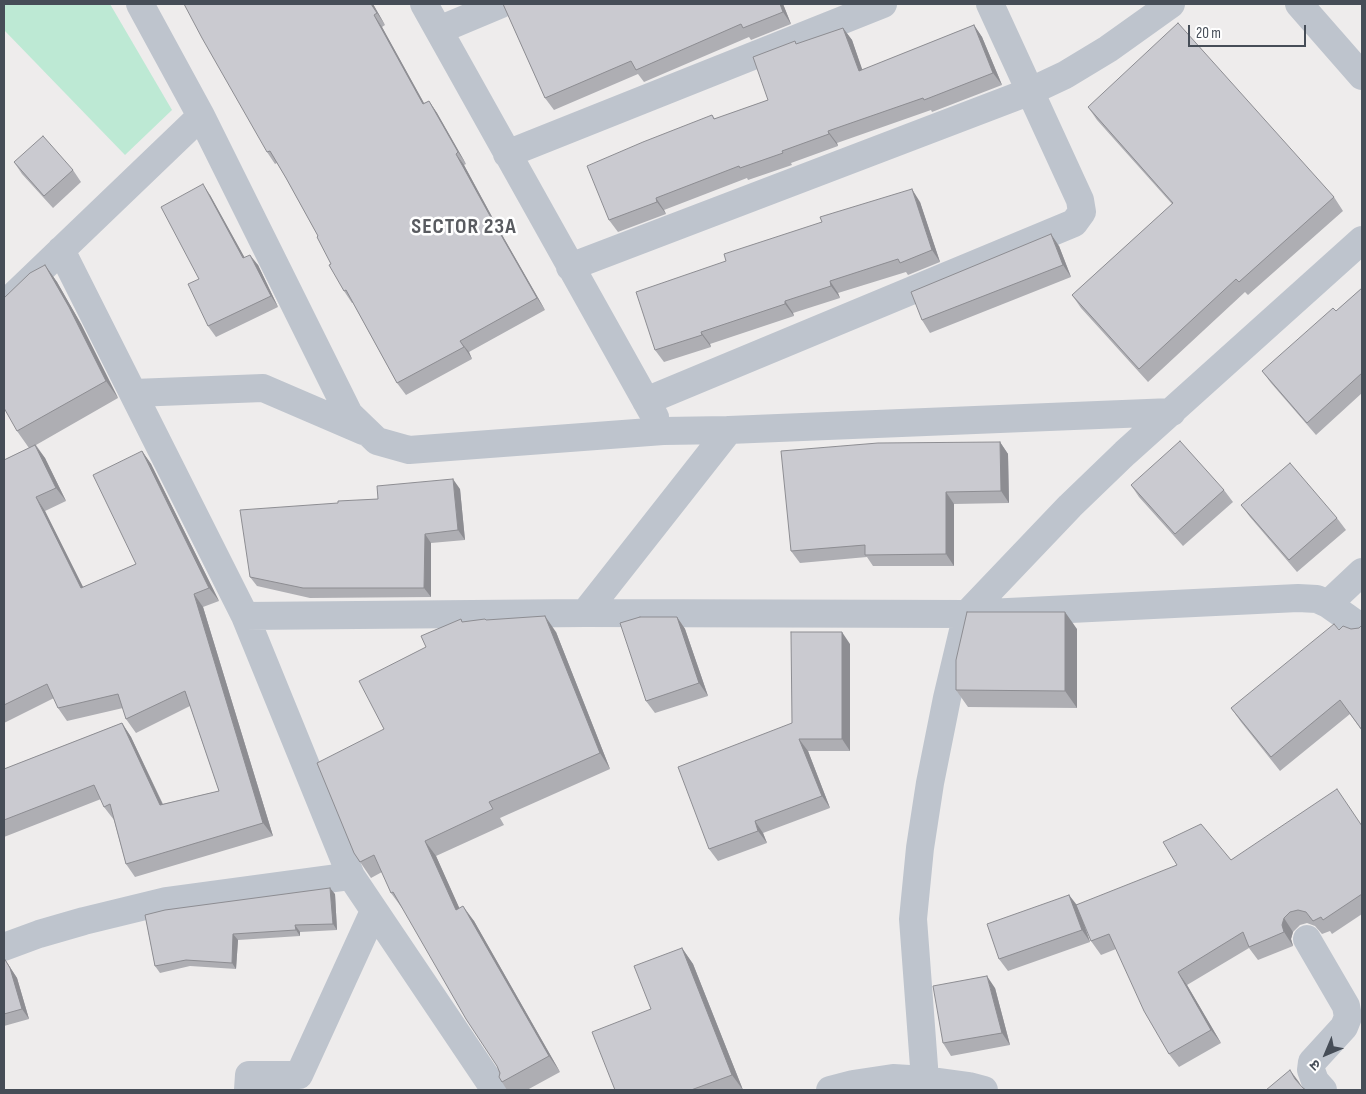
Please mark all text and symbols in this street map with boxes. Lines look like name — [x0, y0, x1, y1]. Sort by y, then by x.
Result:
scale bar — [1191, 15, 1308, 47]
text: 20 m — [1196, 24, 1221, 43]
district label: SECTOR 23A — [410, 214, 518, 240]
north arrow — [1301, 1029, 1351, 1079]
text: उ — [1306, 1056, 1324, 1074]

